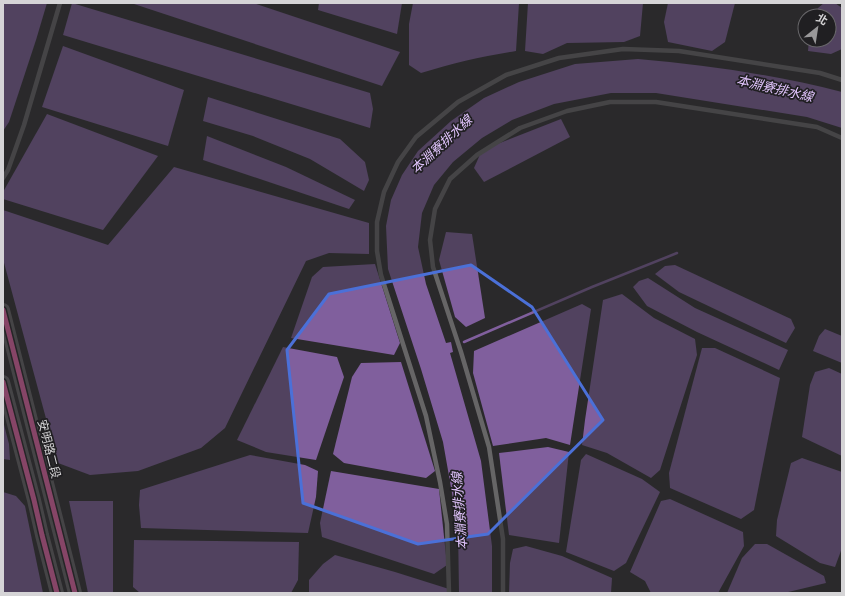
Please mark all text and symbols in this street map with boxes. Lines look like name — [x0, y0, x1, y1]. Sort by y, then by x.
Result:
north arrow — [797, 8, 837, 48]
text: 北 — [814, 11, 830, 28]
water label: 本淵寮排水線 — [735, 72, 817, 105]
water label: 本淵寮排水線 — [408, 111, 476, 176]
street label: 安明路二段 — [35, 418, 63, 480]
water label: 本淵寮排水線 — [449, 470, 470, 550]

